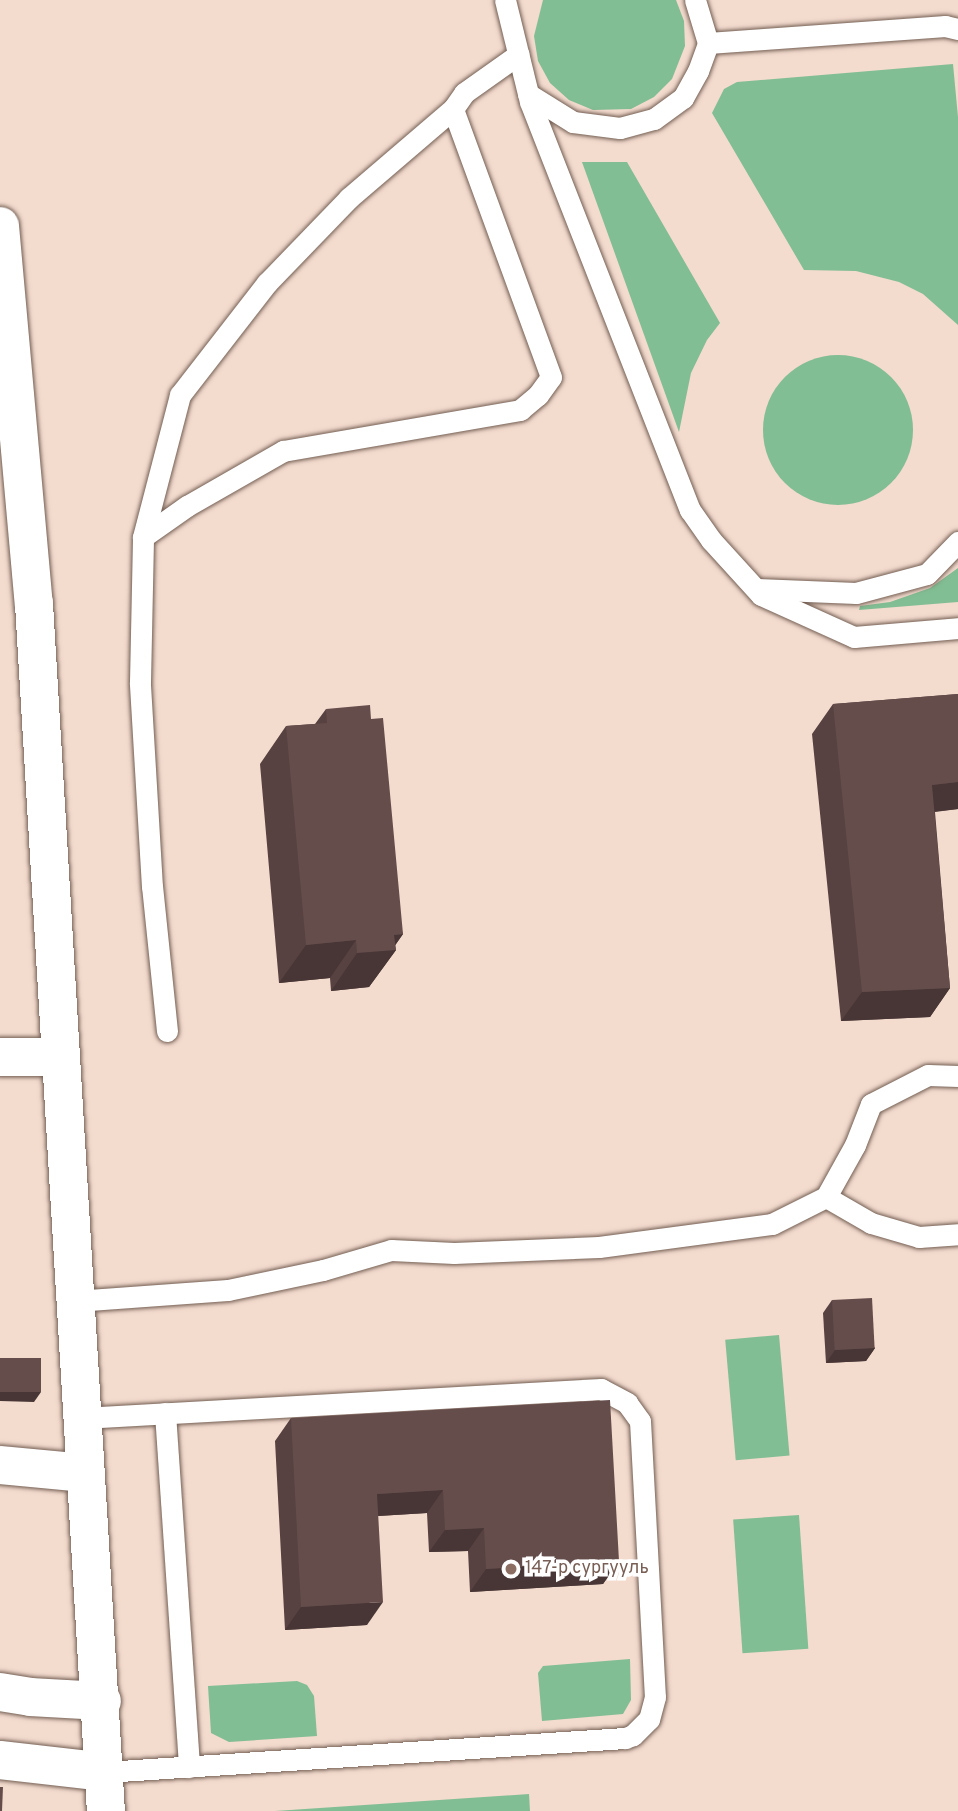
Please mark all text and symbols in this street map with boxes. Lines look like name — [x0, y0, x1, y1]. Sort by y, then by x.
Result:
place label: 147-р сургууль — [525, 1558, 649, 1580]
marker: 147-р сургууль — [503, 1561, 519, 1577]

